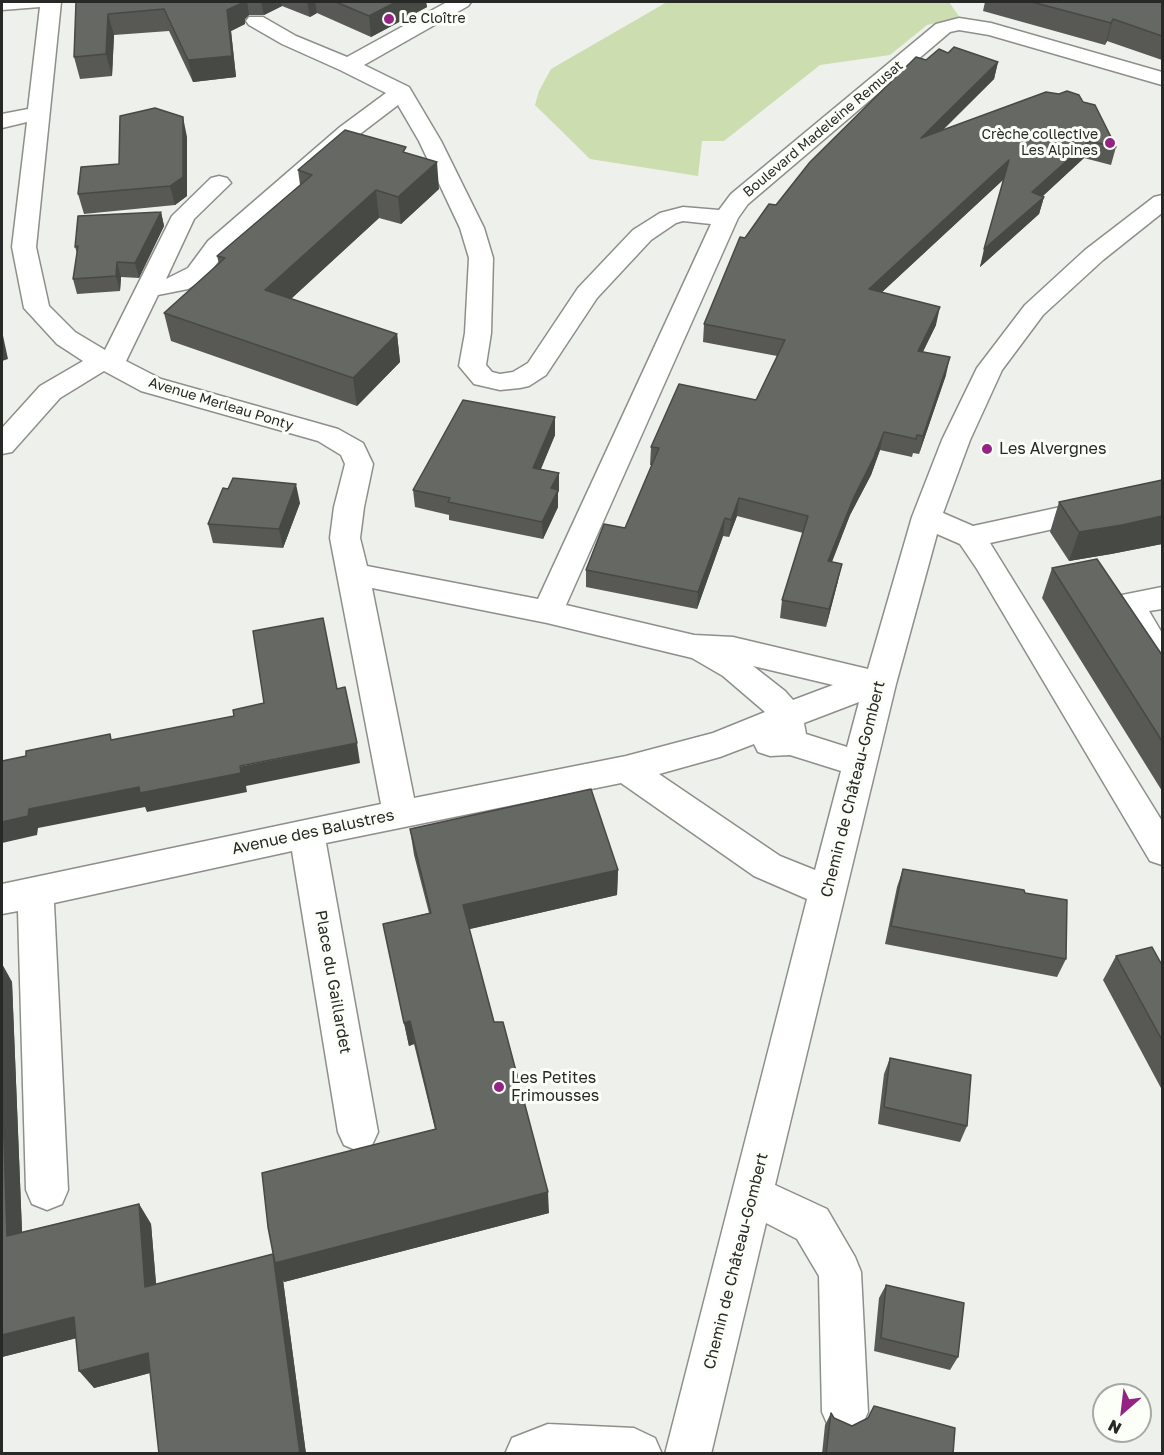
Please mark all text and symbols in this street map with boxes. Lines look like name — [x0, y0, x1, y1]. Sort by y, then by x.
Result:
place label: Le Cloître — [401, 11, 466, 27]
marker: Le Cloître — [382, 12, 396, 26]
street label: Boulevard Madeleine Remusat — [740, 57, 906, 201]
place label: Crèche collective Les Alpines — [982, 127, 1098, 160]
marker: Crèche collective Les Alpines — [1103, 136, 1117, 150]
street label: Avenue Merleau Ponty — [147, 374, 295, 434]
place label: Les Alvergnes — [999, 439, 1106, 459]
marker: Les Alvergnes — [980, 442, 994, 456]
street label: Chemin de Château-Gombert — [817, 679, 889, 899]
street label: Avenue des Balustres — [230, 805, 396, 859]
street label: Place du Gaillardet — [311, 909, 355, 1055]
place label: Les Petites Frimousses — [511, 1068, 599, 1106]
marker: Les Petites Frimousses — [492, 1080, 506, 1094]
street label: Chemin de Château-Gombert — [700, 1151, 772, 1371]
north arrow — [1092, 1383, 1152, 1443]
text: N — [1104, 1415, 1125, 1439]

